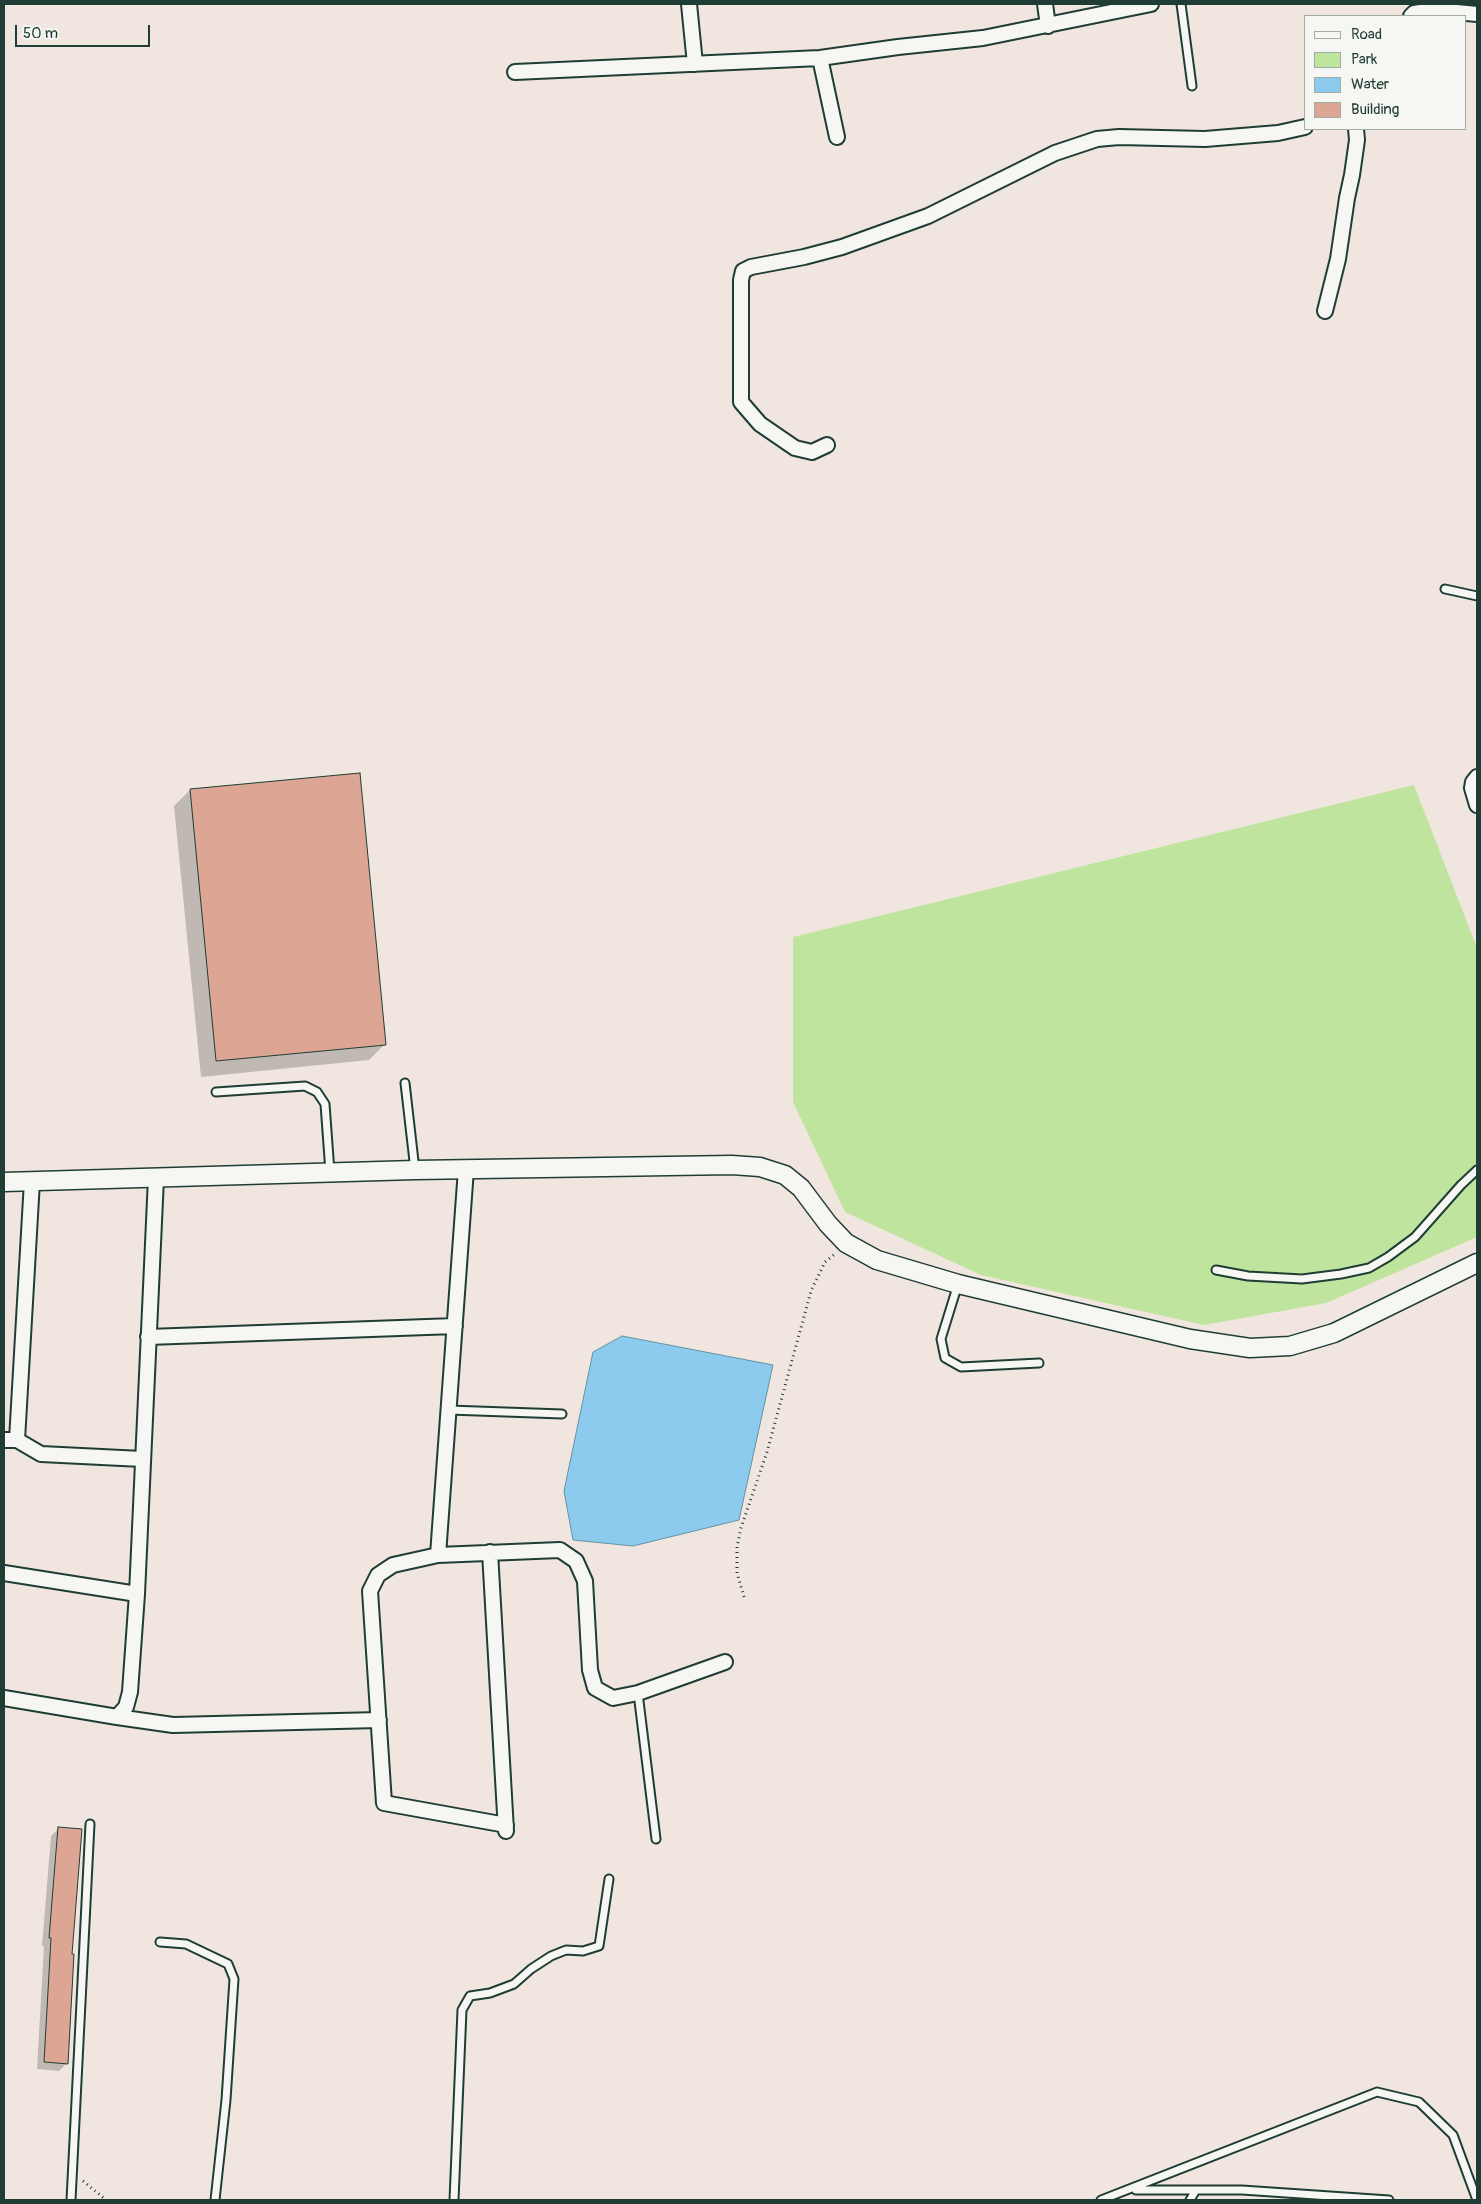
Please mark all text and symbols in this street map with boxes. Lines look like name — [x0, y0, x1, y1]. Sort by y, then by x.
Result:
scale bar — [18, 15, 152, 47]
legend — [1304, 15, 1466, 130]
text: 50 m — [23, 24, 58, 43]
text: Road — [1351, 25, 1382, 44]
text: Park — [1351, 50, 1377, 69]
text: Water — [1351, 75, 1389, 94]
text: Building — [1351, 100, 1399, 119]

